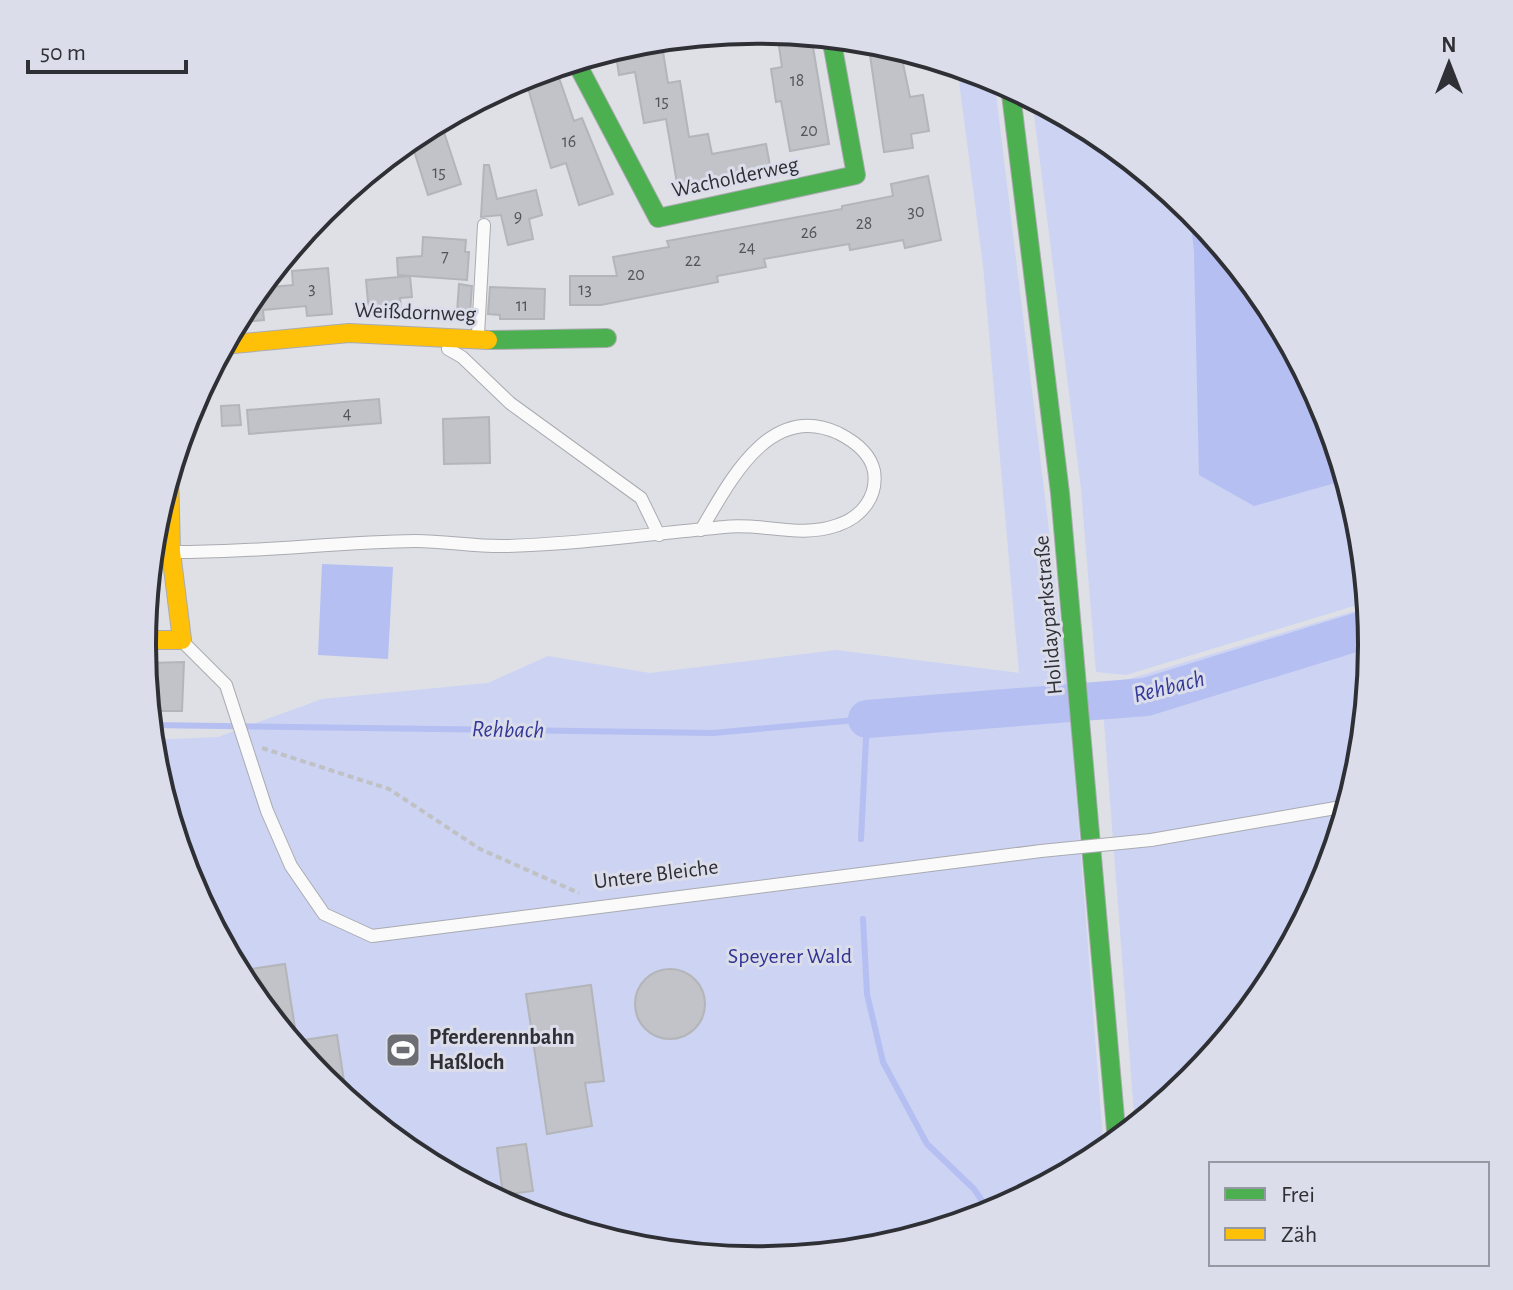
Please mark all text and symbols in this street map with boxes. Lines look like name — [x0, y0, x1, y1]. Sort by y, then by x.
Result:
scale bar — [28, 24, 186, 74]
north arrow — [1409, 24, 1489, 104]
text: N — [1441, 34, 1457, 56]
text: 50 m — [40, 41, 86, 65]
house number: 18 — [790, 72, 804, 90]
house number: 15 — [655, 93, 669, 111]
house number: 20 — [800, 122, 818, 140]
house number: 16 — [562, 133, 576, 151]
street label: Wacholderweg — [670, 153, 801, 201]
house number: 15 — [432, 164, 446, 182]
house number: 30 — [908, 203, 924, 221]
house number: 9 — [514, 208, 522, 226]
house number: 28 — [856, 215, 872, 233]
house number: 26 — [801, 224, 817, 242]
house number: 24 — [739, 239, 756, 257]
house number: 7 — [441, 248, 449, 266]
house number: 22 — [685, 252, 701, 270]
house number: 20 — [627, 266, 645, 284]
house number: 3 — [308, 280, 316, 298]
house number: 13 — [578, 281, 592, 299]
house number: 11 — [516, 297, 528, 315]
street label: Weißdornweg — [354, 299, 476, 325]
house number: 4 — [343, 405, 352, 423]
street label: Holidayparkstraße — [1030, 535, 1066, 695]
water label: Rehbach — [1131, 667, 1207, 707]
water label: Rehbach — [471, 717, 545, 743]
street label: Untere Bleiche — [593, 855, 719, 893]
park label: Speyerer Wald — [728, 945, 852, 967]
place label: Pferderennbahn Haßloch — [429, 1026, 575, 1073]
sports icon: Pferderennbahn Haßloch — [384, 1031, 422, 1069]
legend — [1209, 1162, 1489, 1266]
text: Frei — [1281, 1183, 1315, 1207]
text: Zäh — [1281, 1223, 1317, 1247]

